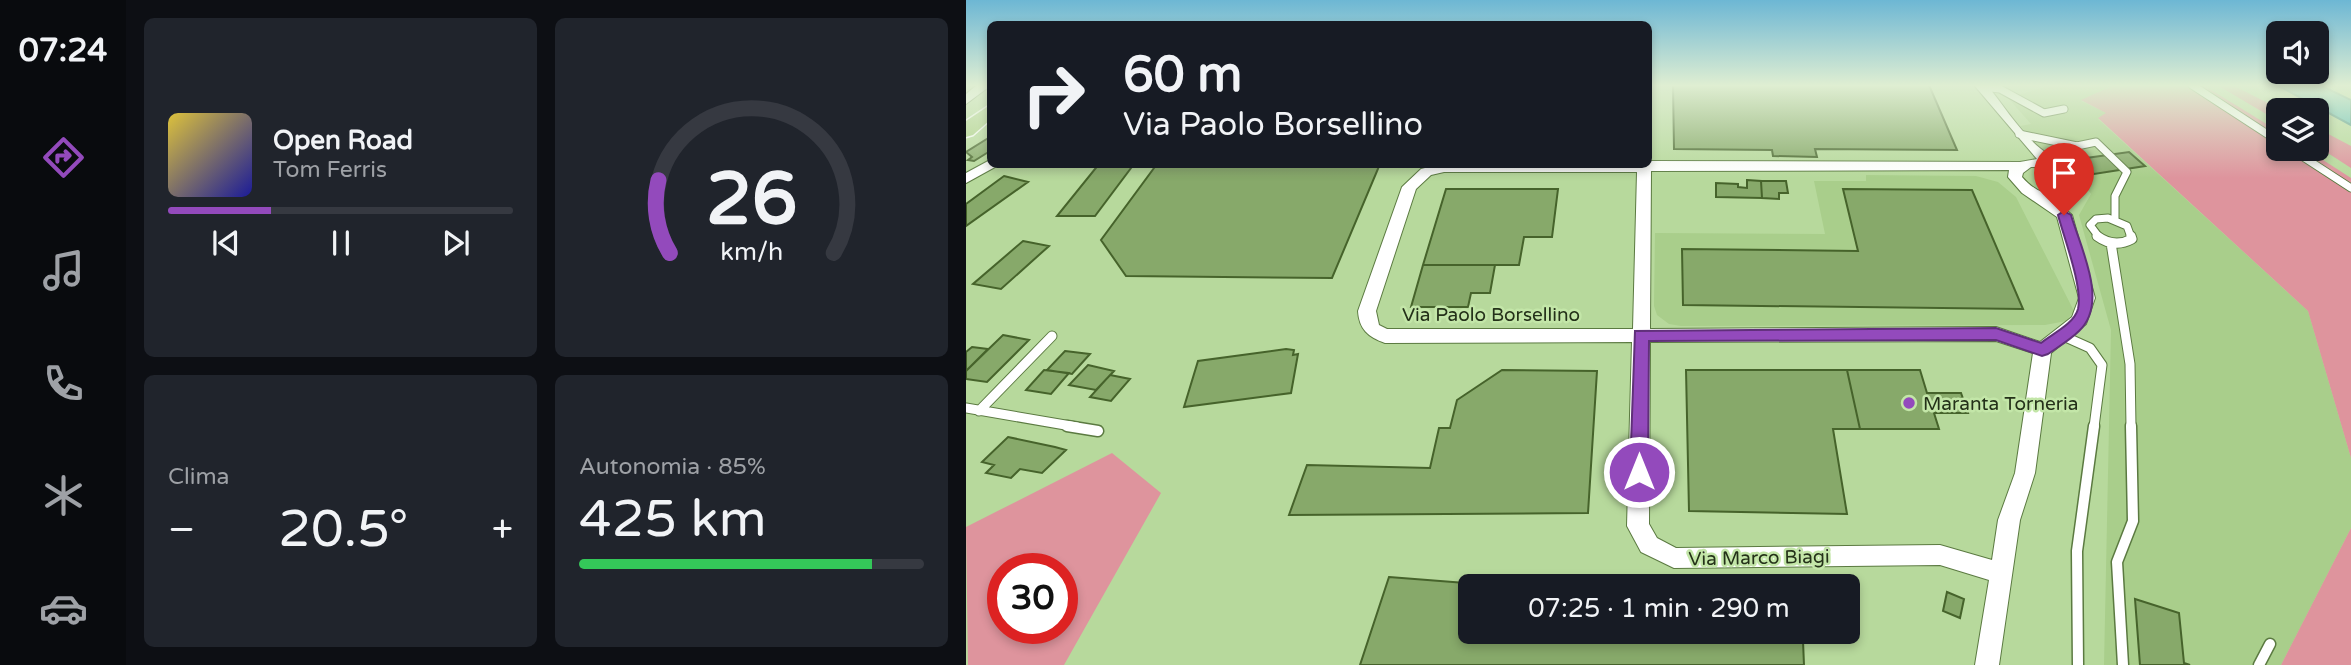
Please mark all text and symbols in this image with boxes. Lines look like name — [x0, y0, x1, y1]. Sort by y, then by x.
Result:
map controls — [2266, 21, 2329, 161]
button: sound — [2266, 21, 2329, 84]
text: 07:24 — [19, 32, 107, 70]
text: 60 m — [1123, 46, 1242, 105]
icon: right — [1008, 49, 1099, 140]
button: layers — [2266, 98, 2329, 161]
text: Via Paolo Borsellino — [1123, 106, 1423, 144]
text: Open Road — [273, 125, 413, 156]
icon: directions — [39, 133, 88, 182]
pin — [2034, 143, 2094, 215]
icon: arrive — [2045, 154, 2083, 192]
text: Tom Ferris — [273, 156, 387, 184]
text: 26 — [706, 157, 797, 245]
icon: previous — [207, 224, 245, 262]
icon: pause — [322, 224, 360, 262]
icon: next — [437, 224, 475, 262]
text: km/h — [720, 237, 783, 267]
icon: music — [39, 246, 88, 295]
street label: Via Paolo Borsellino — [1402, 304, 1580, 326]
icon: phone — [39, 359, 88, 408]
place label: Maranta Torneria — [1923, 393, 2078, 415]
marker: Maranta Torneria — [1901, 395, 1917, 411]
position arrow — [1602, 435, 1676, 509]
text: Autonomia · 85% — [579, 453, 766, 481]
text: Clima — [168, 463, 229, 491]
icon: climate — [39, 471, 88, 520]
text: 425 km — [579, 488, 767, 551]
text: 20.5° — [278, 498, 408, 561]
text: − — [168, 507, 195, 553]
text: + — [492, 507, 513, 553]
street label: Via Marco Biagi — [1688, 546, 1830, 570]
speed limit sign: 30 — [987, 553, 1078, 644]
icon: car — [39, 584, 88, 633]
text: 07:25 · 1 min · 290 m — [1528, 593, 1790, 624]

